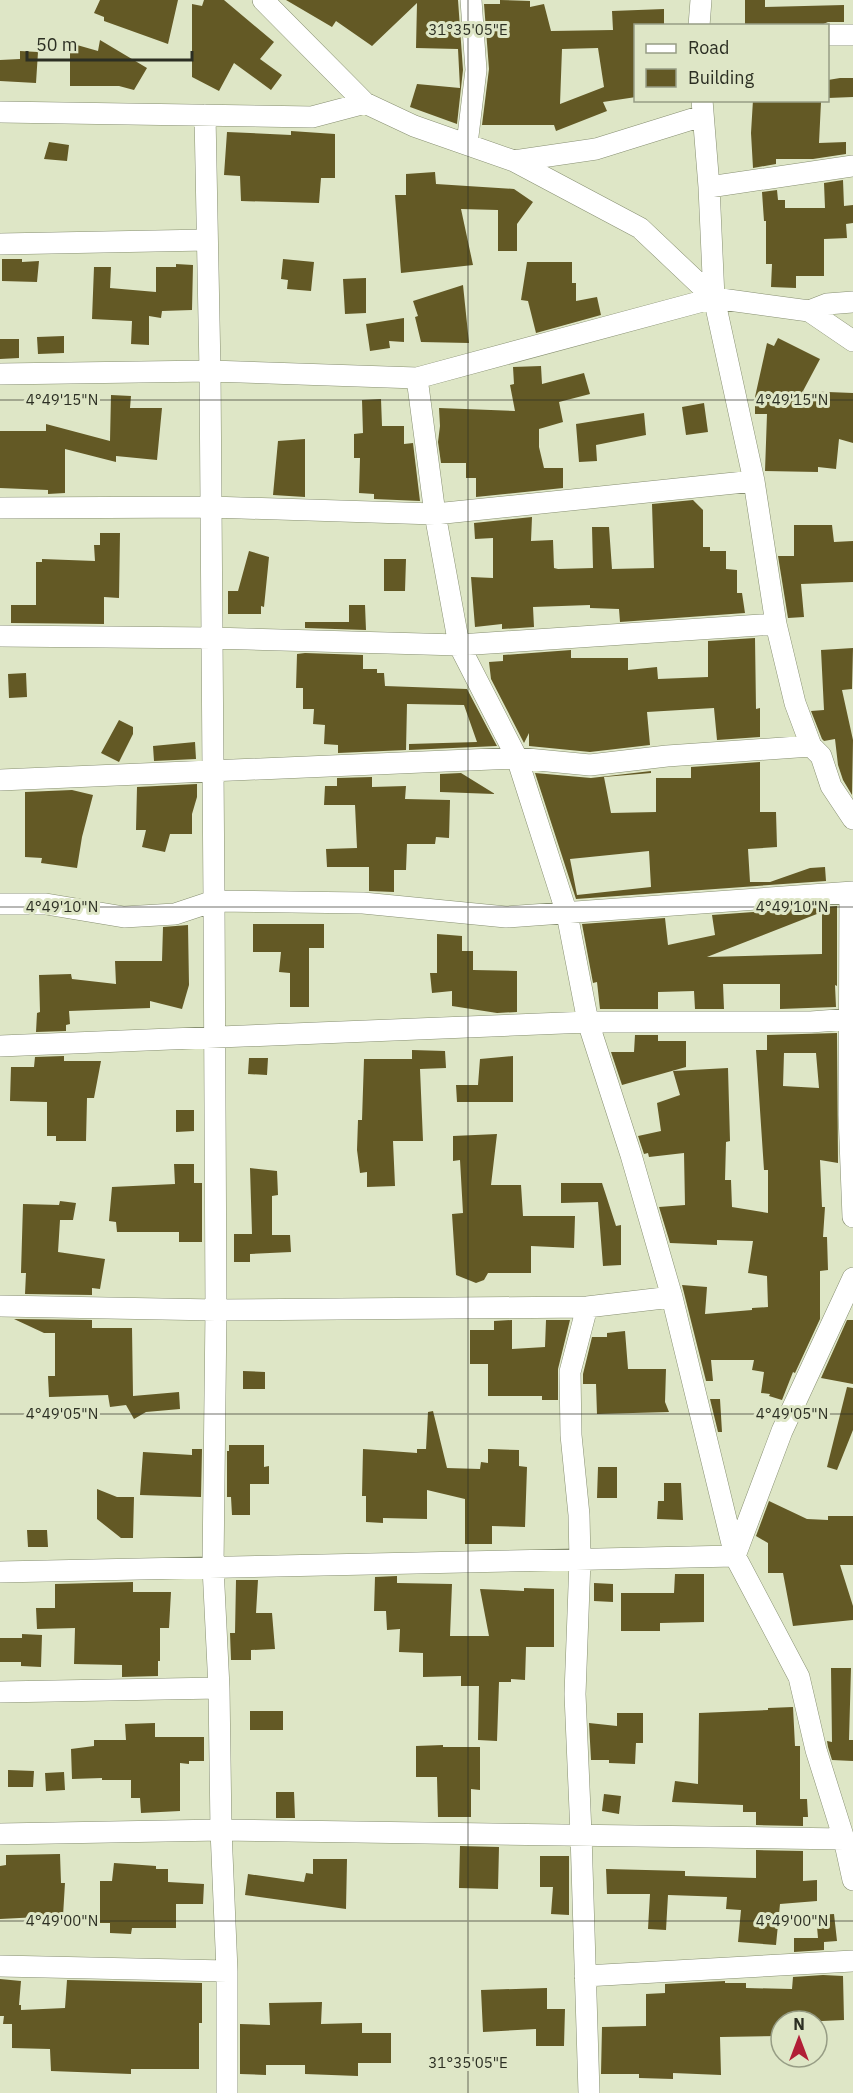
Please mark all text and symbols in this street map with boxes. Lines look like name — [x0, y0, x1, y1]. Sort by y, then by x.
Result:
text: 31°35'05"E — [428, 20, 508, 39]
scale bar — [27, 24, 192, 62]
legend — [634, 24, 829, 102]
text: 50 m — [36, 33, 78, 56]
text: Road — [688, 36, 729, 59]
text: Building — [688, 66, 755, 89]
text: 4°49'15"N — [26, 390, 98, 409]
text: 4°49'15"N — [756, 390, 828, 409]
text: 4°49'10"N — [26, 897, 98, 916]
text: 4°49'10"N — [756, 897, 828, 916]
text: 4°49'05"N — [26, 1404, 98, 1423]
text: 4°49'05"N — [756, 1404, 828, 1423]
text: 4°49'00"N — [26, 1911, 98, 1930]
text: 4°49'00"N — [756, 1911, 828, 1930]
north arrow — [769, 2009, 829, 2069]
text: N — [793, 2014, 805, 2034]
text: 31°35'05"E — [428, 2053, 508, 2072]

